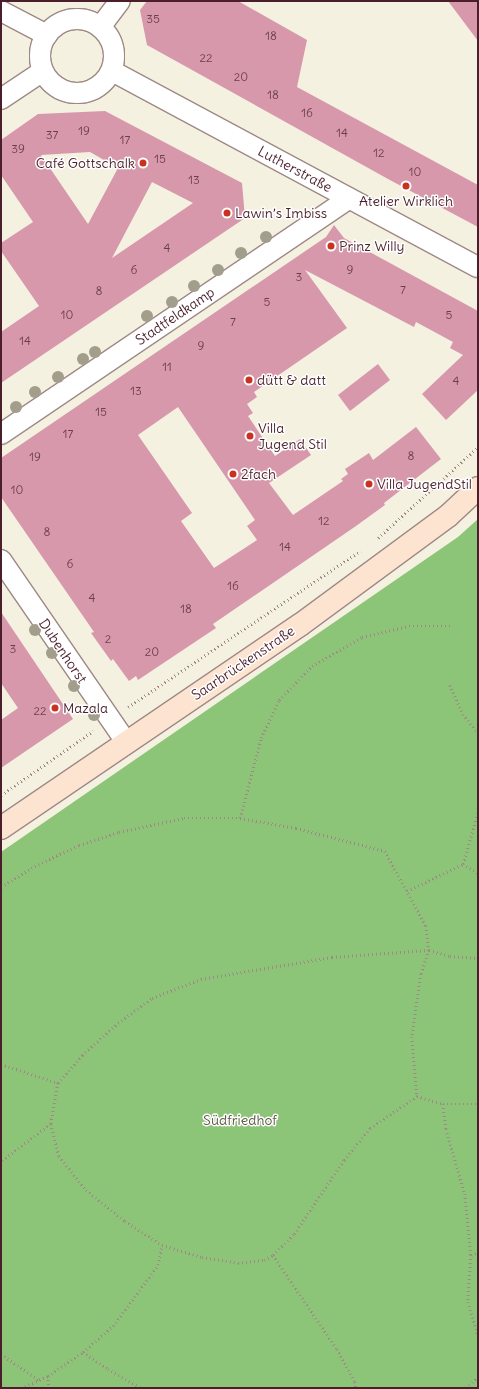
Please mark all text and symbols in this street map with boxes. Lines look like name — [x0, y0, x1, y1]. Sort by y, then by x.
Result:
house number: 35 — [146, 12, 160, 26]
house number: 18 — [265, 29, 277, 43]
house number: 22 — [199, 51, 213, 65]
house number: 20 — [234, 70, 248, 84]
house number: 18 — [267, 88, 279, 102]
house number: 16 — [301, 106, 313, 120]
house number: 19 — [78, 124, 90, 138]
house number: 14 — [336, 126, 348, 140]
house number: 37 — [46, 128, 58, 142]
house number: 17 — [120, 133, 130, 147]
house number: 39 — [11, 142, 25, 156]
street label: Lutherstraße — [255, 142, 335, 196]
house number: 12 — [373, 146, 385, 160]
house number: 15 — [154, 152, 166, 166]
place label: Café Gottschalk — [36, 155, 135, 171]
marker: Café Gottschalk — [138, 158, 148, 168]
house number: 10 — [409, 165, 421, 179]
house number: 13 — [188, 173, 200, 187]
marker: Atelier Wirklich — [401, 181, 411, 191]
place label: Atelier Wirklich — [359, 193, 453, 209]
place label: Lawin’s Imbiss — [235, 205, 327, 221]
marker: Lawin’s Imbiss — [222, 208, 232, 218]
place label: Prinz Willy — [339, 238, 404, 254]
house number: 4 — [164, 241, 170, 255]
marker: Prinz Willy — [326, 241, 336, 251]
house number: 6 — [131, 263, 137, 277]
house number: 9 — [347, 263, 353, 277]
house number: 3 — [296, 270, 302, 284]
street label: Stadtfeldkamp — [132, 283, 218, 349]
house number: 7 — [400, 283, 406, 297]
house number: 8 — [96, 284, 102, 298]
house number: 5 — [264, 295, 270, 309]
house number: 10 — [61, 308, 73, 322]
house number: 5 — [446, 308, 452, 322]
house number: 7 — [230, 315, 236, 329]
house number: 14 — [19, 334, 31, 348]
house number: 9 — [198, 339, 204, 353]
house number: 11 — [162, 360, 172, 374]
place label: dütt & datt — [257, 372, 326, 388]
house number: 4 — [453, 374, 459, 388]
marker: dütt & datt — [244, 375, 254, 385]
house number: 13 — [130, 384, 142, 398]
house number: 15 — [95, 405, 107, 419]
place label: Villa Jugend Stil — [258, 420, 327, 452]
house number: 17 — [63, 427, 73, 441]
marker: Villa Jugend Stil — [245, 431, 255, 441]
house number: 8 — [408, 449, 414, 463]
house number: 19 — [29, 450, 41, 464]
place label: 2fach — [241, 466, 276, 482]
marker: 2fach — [228, 469, 238, 479]
place label: Villa JugendStil — [377, 476, 472, 492]
marker: Villa JugendStil — [364, 479, 374, 489]
house number: 10 — [11, 483, 23, 497]
house number: 12 — [318, 514, 330, 528]
house number: 8 — [44, 525, 50, 539]
house number: 14 — [279, 540, 291, 554]
house number: 6 — [67, 557, 73, 571]
house number: 16 — [227, 579, 239, 593]
house number: 4 — [89, 591, 95, 605]
house number: 18 — [180, 602, 192, 616]
street label: Dubenhorst — [35, 616, 91, 686]
street label: Saarbrückenstraße — [188, 622, 298, 704]
house number: 2 — [105, 632, 111, 646]
house number: 3 — [10, 642, 16, 656]
house number: 20 — [145, 645, 159, 659]
place label: Mazala — [63, 700, 108, 716]
marker: Mazala — [50, 703, 60, 713]
house number: 22 — [33, 704, 47, 718]
park label: Südfriedhof — [203, 1112, 277, 1128]

